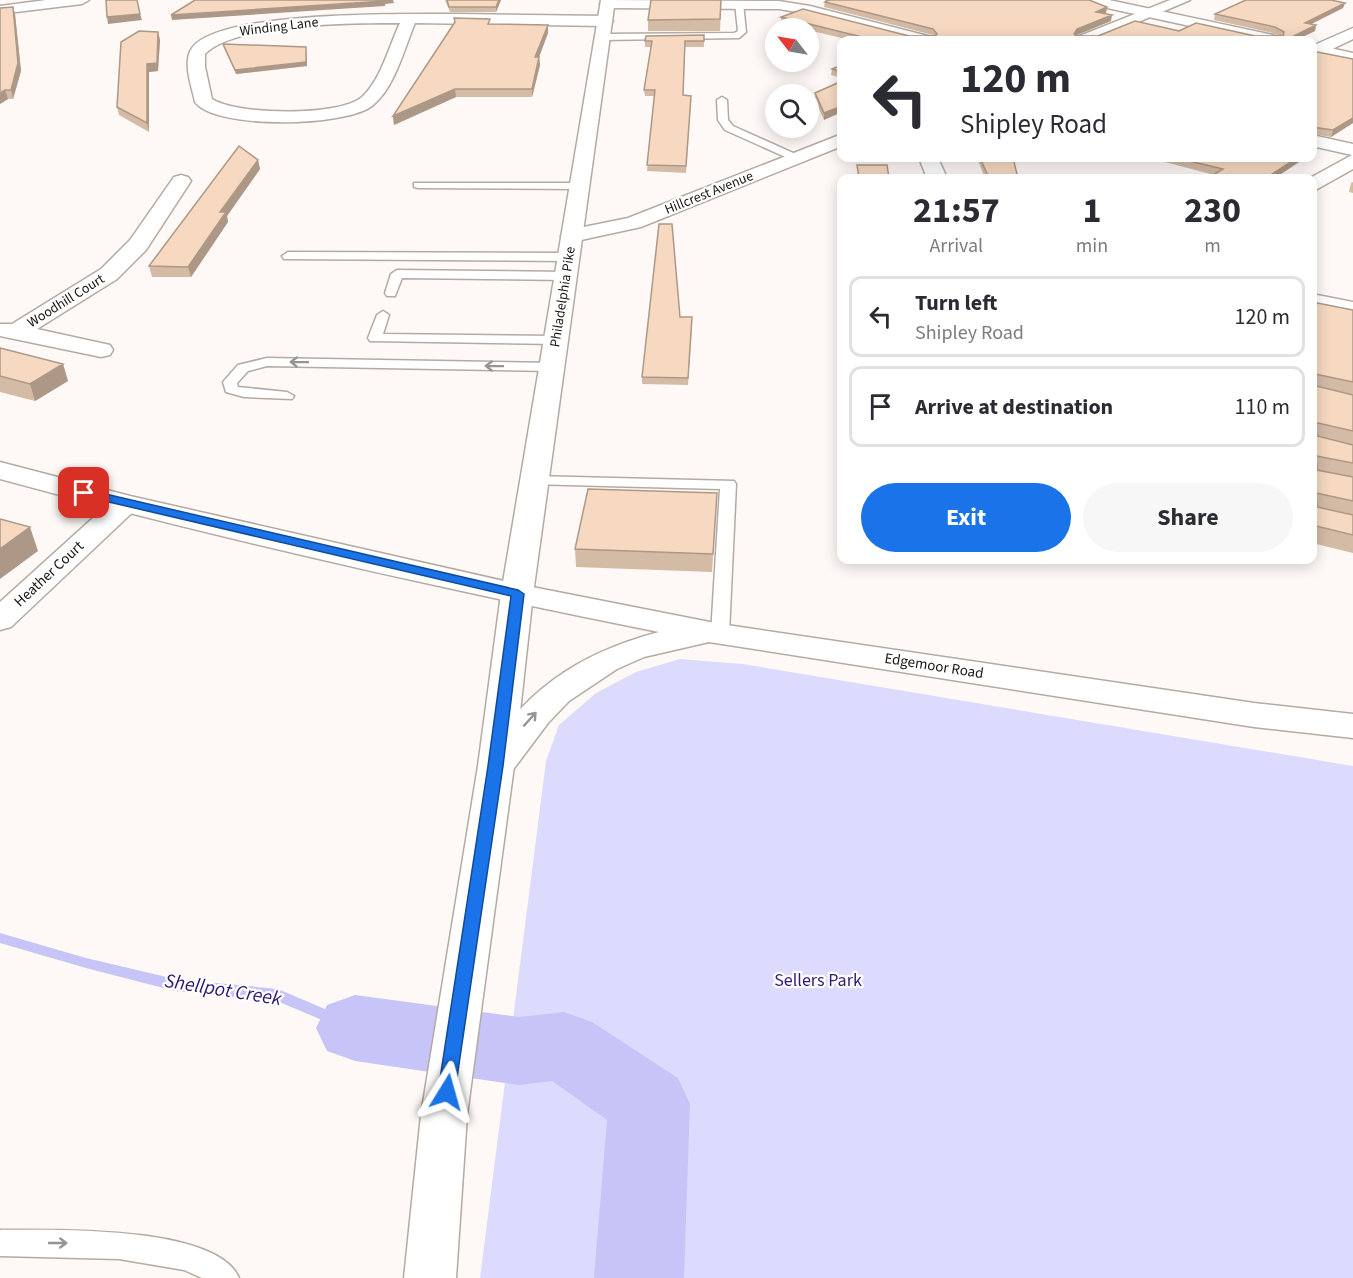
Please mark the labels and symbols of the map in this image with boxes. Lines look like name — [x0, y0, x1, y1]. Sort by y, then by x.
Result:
street label: Winding Lane — [238, 12, 320, 42]
north arrow — [765, 18, 819, 72]
street label: Hillcrest Avenue — [662, 166, 756, 220]
street label: Philadelphia Pike — [545, 245, 581, 349]
street label: Woodhill Court — [23, 269, 109, 333]
one-way arrow — [289, 356, 309, 367]
one-way arrow — [484, 360, 504, 372]
pin — [58, 467, 109, 518]
street label: Heather Court — [10, 536, 88, 612]
street label: Edgemoor Road — [883, 648, 985, 684]
one-way arrow — [523, 711, 537, 726]
water label: Shellpot Creek — [163, 967, 284, 1013]
park label: Sellers Park — [774, 968, 862, 993]
position arrow — [415, 1060, 479, 1124]
one-way arrow — [48, 1237, 68, 1249]

